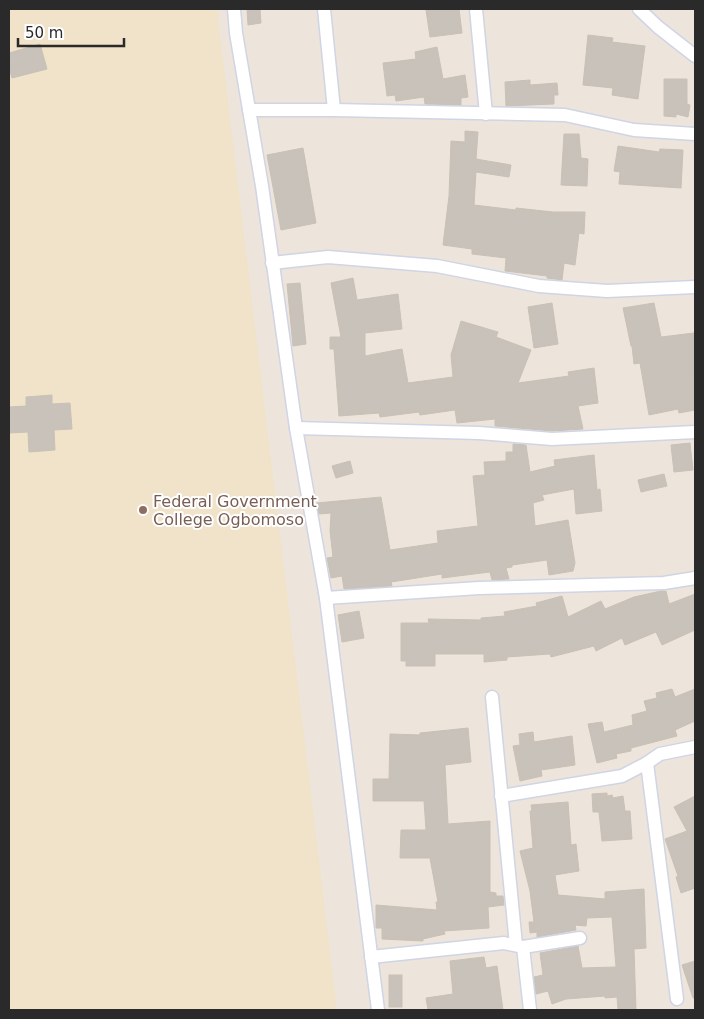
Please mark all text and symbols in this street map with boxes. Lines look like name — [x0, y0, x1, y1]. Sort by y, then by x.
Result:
scale bar — [18, 15, 124, 47]
text: 50 m — [25, 24, 63, 42]
place label: Federal Government College Ogbomoso — [153, 492, 317, 529]
marker: Federal Government College Ogbomoso — [137, 504, 149, 516]

